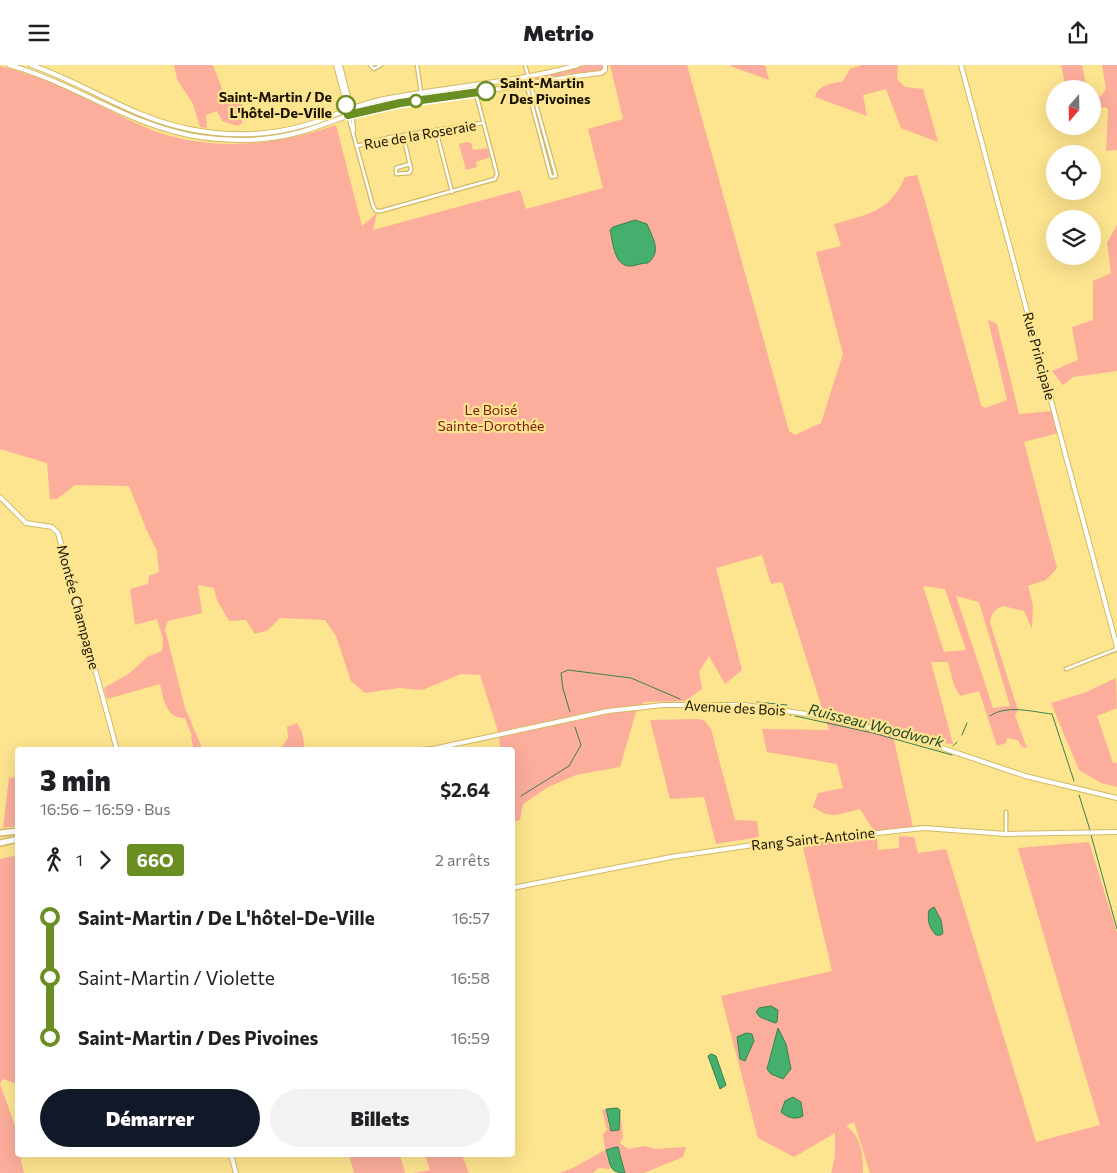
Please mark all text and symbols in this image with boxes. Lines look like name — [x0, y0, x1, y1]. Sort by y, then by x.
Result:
icon: menu — [25, 19, 53, 47]
text: Metrio — [523, 19, 594, 46]
icon: share — [1064, 19, 1092, 47]
place label: Saint-Martin / Des Pivoines — [500, 74, 591, 107]
north arrow — [1046, 80, 1101, 135]
map controls — [1046, 80, 1101, 265]
marker: Saint-Martin / Des Pivoines — [476, 81, 496, 101]
place label: Saint-Martin / De L'hôtel-De-Ville — [219, 88, 332, 121]
unlabelled marker — [409, 94, 423, 108]
marker: Saint-Martin / De L'hôtel-De-Ville — [336, 95, 356, 115]
street label: Rue de la Roseraie — [363, 116, 477, 153]
button: locate — [1046, 145, 1101, 200]
button: layers — [1046, 210, 1101, 265]
street label: Rue Principale — [1020, 310, 1059, 402]
park label: Le Boisé Sainte-Dorothée — [438, 401, 544, 434]
street label: Montée Champagne — [54, 543, 103, 671]
street label: Avenue des Bois — [684, 696, 786, 719]
water label: Ruisseau Woodwork — [807, 700, 947, 751]
text: 3 min — [40, 763, 111, 797]
text: $2.64 — [440, 778, 490, 801]
text: 16:56 – 16:59 · Bus — [40, 799, 170, 818]
street label: Rang Saint-Antoine — [750, 824, 876, 853]
icon: walk — [40, 846, 68, 874]
icon: forward — [91, 846, 119, 874]
text: 66O — [137, 849, 174, 871]
text: 1 — [76, 850, 83, 869]
text: 2 arrêts — [435, 850, 490, 869]
text: Saint-Martin / De L'hôtel-De-Ville — [78, 906, 375, 929]
text: 16:57 — [452, 908, 490, 927]
text: Saint-Martin / Violette — [78, 966, 275, 989]
text: 16:58 — [451, 968, 490, 987]
text: Saint-Martin / Des Pivoines — [78, 1026, 318, 1049]
text: 16:59 — [451, 1028, 490, 1047]
button: Démarrer — [40, 1089, 260, 1147]
button: Billets — [270, 1089, 490, 1147]

